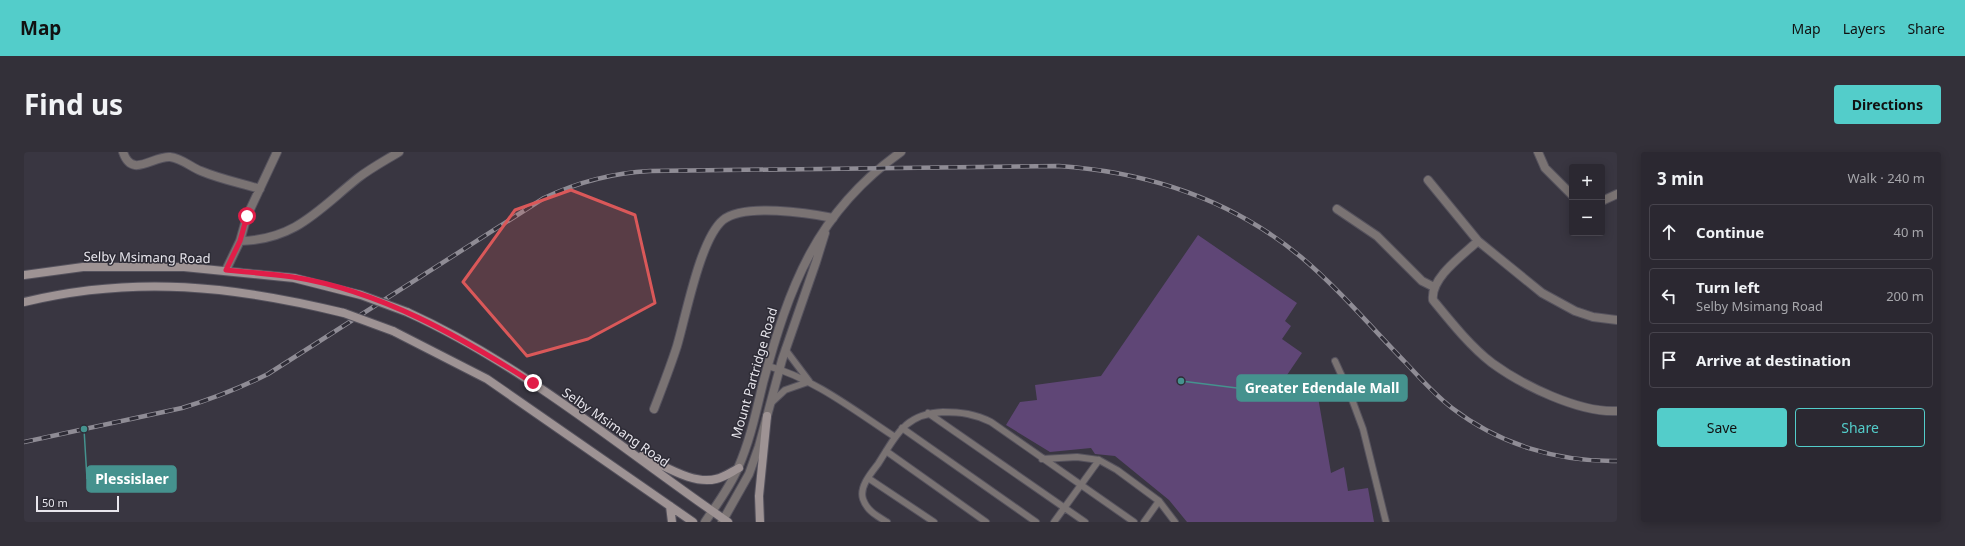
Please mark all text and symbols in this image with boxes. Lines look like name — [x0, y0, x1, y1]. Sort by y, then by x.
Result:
text: Map — [20, 15, 61, 41]
text: Map — [1792, 19, 1821, 38]
text: Layers — [1843, 19, 1885, 38]
text: Share — [1907, 19, 1945, 38]
text: Find us — [24, 85, 123, 123]
button: Directions — [1834, 85, 1941, 124]
map controls — [1569, 164, 1605, 236]
button: + — [1569, 164, 1605, 200]
text: 3 min — [1657, 167, 1704, 190]
text: Walk · 240 m — [1847, 169, 1925, 187]
button: − — [1569, 200, 1605, 236]
route start — [238, 207, 256, 225]
icon: ahead — [1658, 221, 1680, 243]
text: Continue — [1696, 222, 1764, 242]
text: 40 m — [1894, 223, 1924, 241]
street label: Selby Msimang Road — [83, 247, 211, 267]
text: Turn left — [1696, 277, 1760, 297]
icon: left — [1658, 285, 1680, 307]
text: 200 m — [1886, 287, 1924, 305]
text: Selby Msimang Road — [1696, 297, 1823, 315]
street label: Mount Partridge Road — [727, 305, 781, 441]
icon: arrive — [1658, 349, 1680, 371]
text: Arrive at destination — [1696, 350, 1851, 370]
route end — [524, 374, 542, 392]
callout: Greater Edendale Mall — [1237, 375, 1407, 401]
text: Greater Edendale Mall — [1245, 378, 1399, 397]
street label: Selby Msimang Road — [559, 383, 673, 471]
button: Save — [1657, 408, 1787, 447]
button: Share — [1795, 408, 1925, 447]
callout: Plessislaer — [87, 466, 176, 492]
text: Plessislaer — [95, 469, 170, 488]
scale bar — [36, 494, 119, 513]
text: 50 m — [42, 495, 68, 510]

